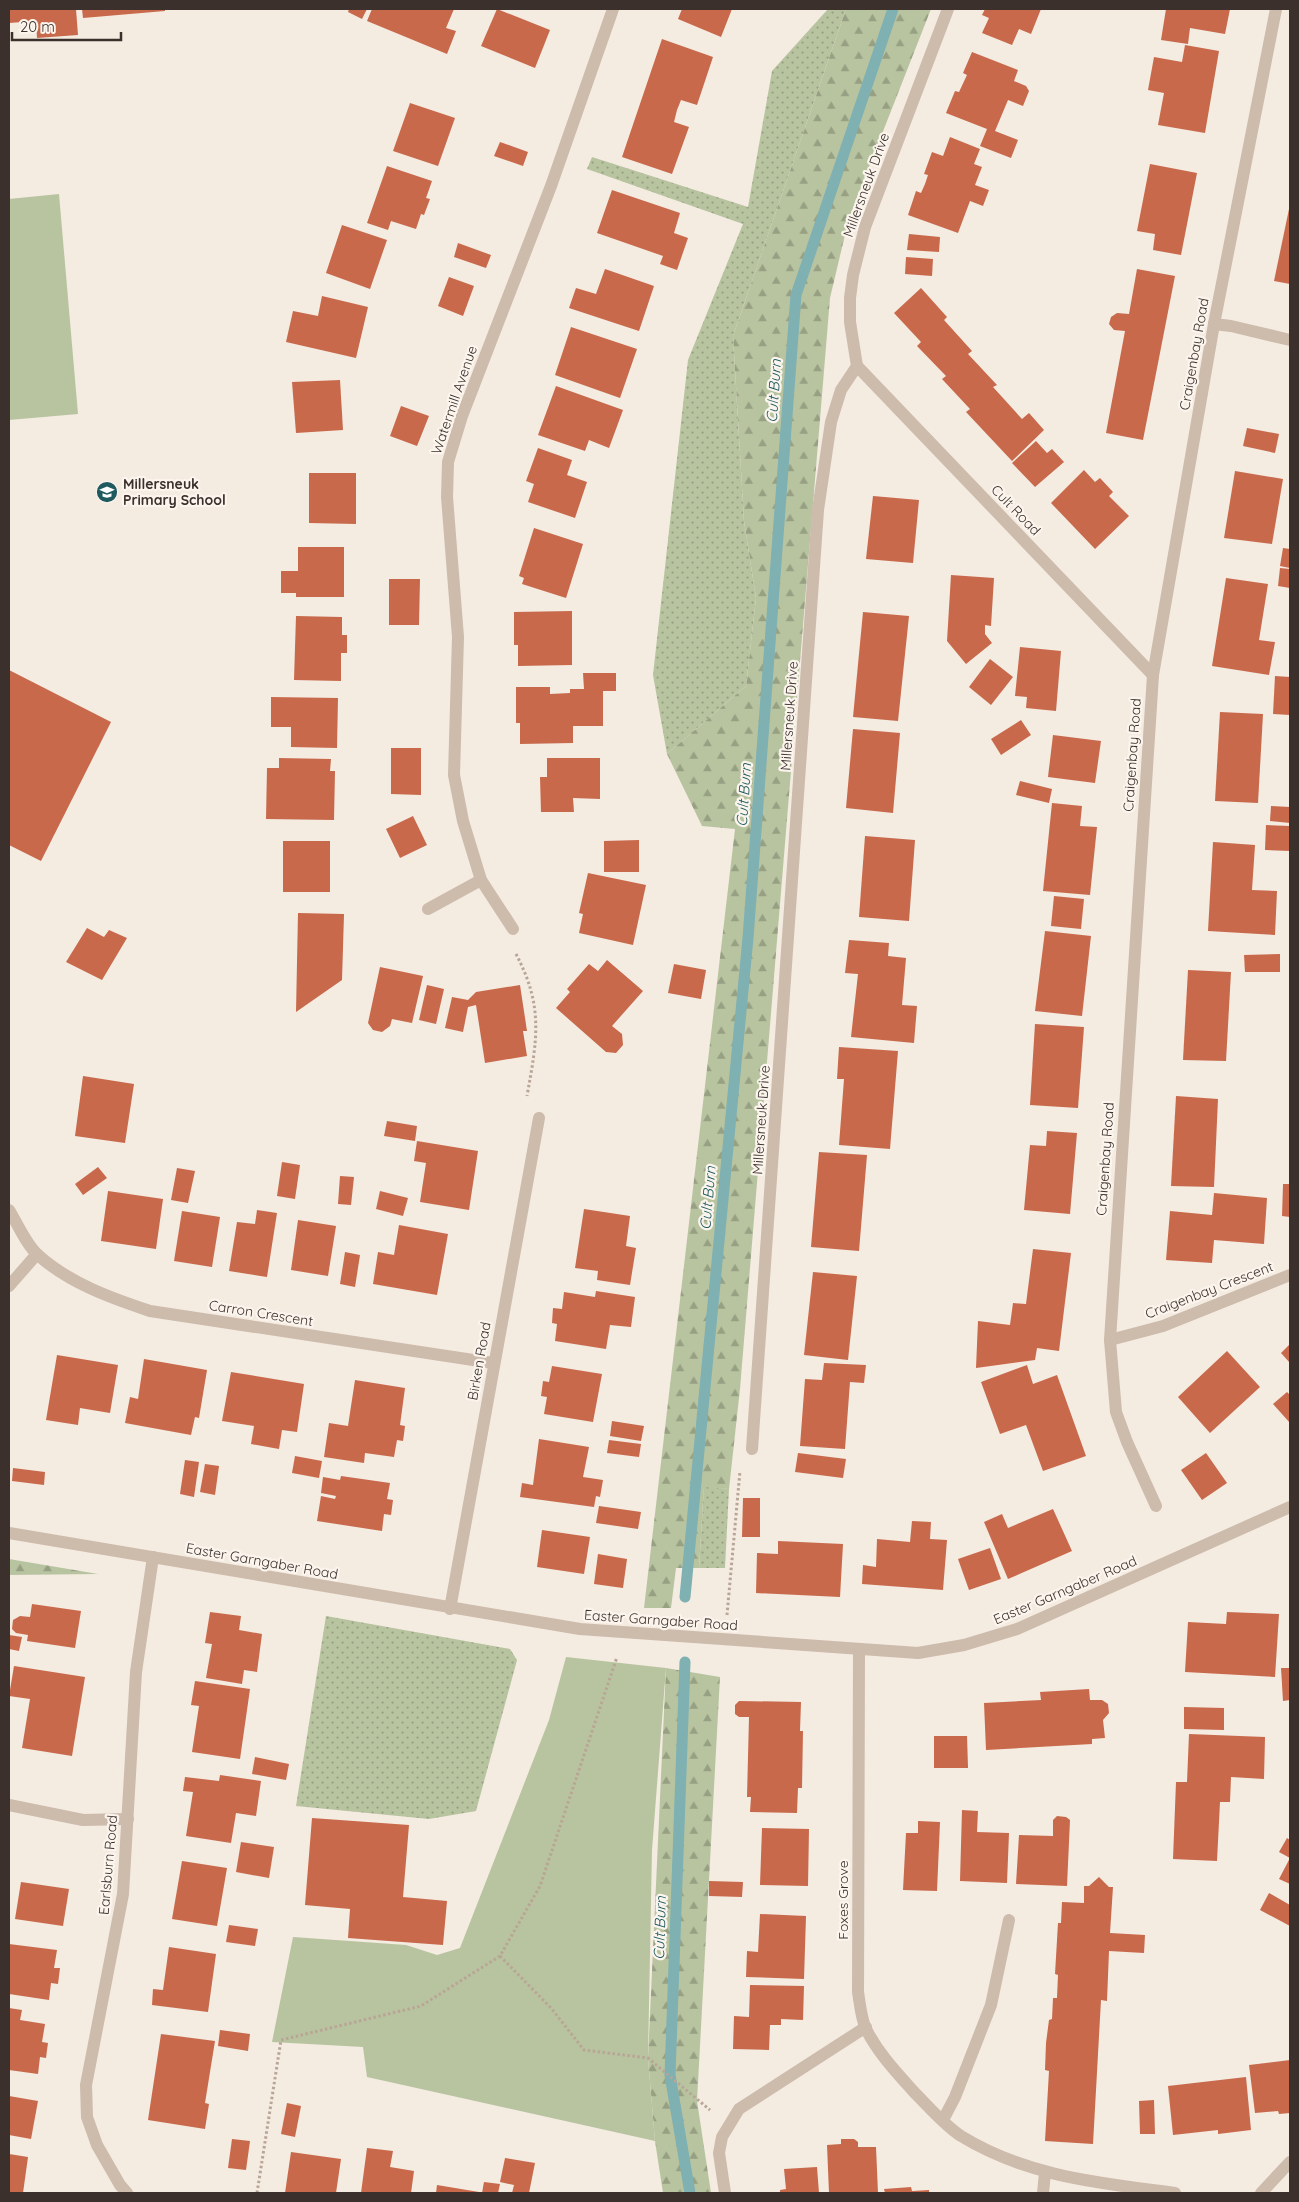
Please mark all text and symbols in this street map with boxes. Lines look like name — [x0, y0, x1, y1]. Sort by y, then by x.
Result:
scale bar — [12, 10, 121, 42]
text: 20 m — [20, 17, 55, 36]
street label: Millersneuk Drive — [839, 130, 893, 240]
street label: Craigenbay Road — [1175, 296, 1213, 412]
street label: Watermill Avenue — [427, 343, 481, 457]
water label: Cult Burn — [762, 358, 785, 423]
place label: Millersneuk Primary School — [123, 475, 226, 509]
school or university icon: Millersneuk Primary School — [95, 480, 119, 504]
street label: Cult Road — [987, 481, 1045, 539]
street label: Millersneuk Drive — [776, 661, 802, 771]
street label: Craigenbay Road — [1119, 698, 1145, 812]
water label: Cult Burn — [732, 762, 755, 827]
street label: Millersneuk Drive — [748, 1065, 774, 1175]
street label: Craigenbay Road — [1092, 1102, 1118, 1216]
water label: Cult Burn — [695, 1165, 720, 1230]
street label: Craigenbay Crescent — [1142, 1257, 1276, 1323]
street label: Carron Crescent — [208, 1296, 315, 1330]
street label: Birken Road — [463, 1320, 495, 1402]
street label: Easter Garngaber Road — [185, 1539, 339, 1583]
street label: Easter Garngaber Road — [991, 1552, 1139, 1628]
street label: Easter Garngaber Road — [583, 1606, 739, 1634]
street label: Earlsburn Road — [95, 1814, 121, 1916]
street label: Foxes Grove — [834, 1860, 852, 1940]
water label: Cult Burn — [649, 1896, 670, 1960]

